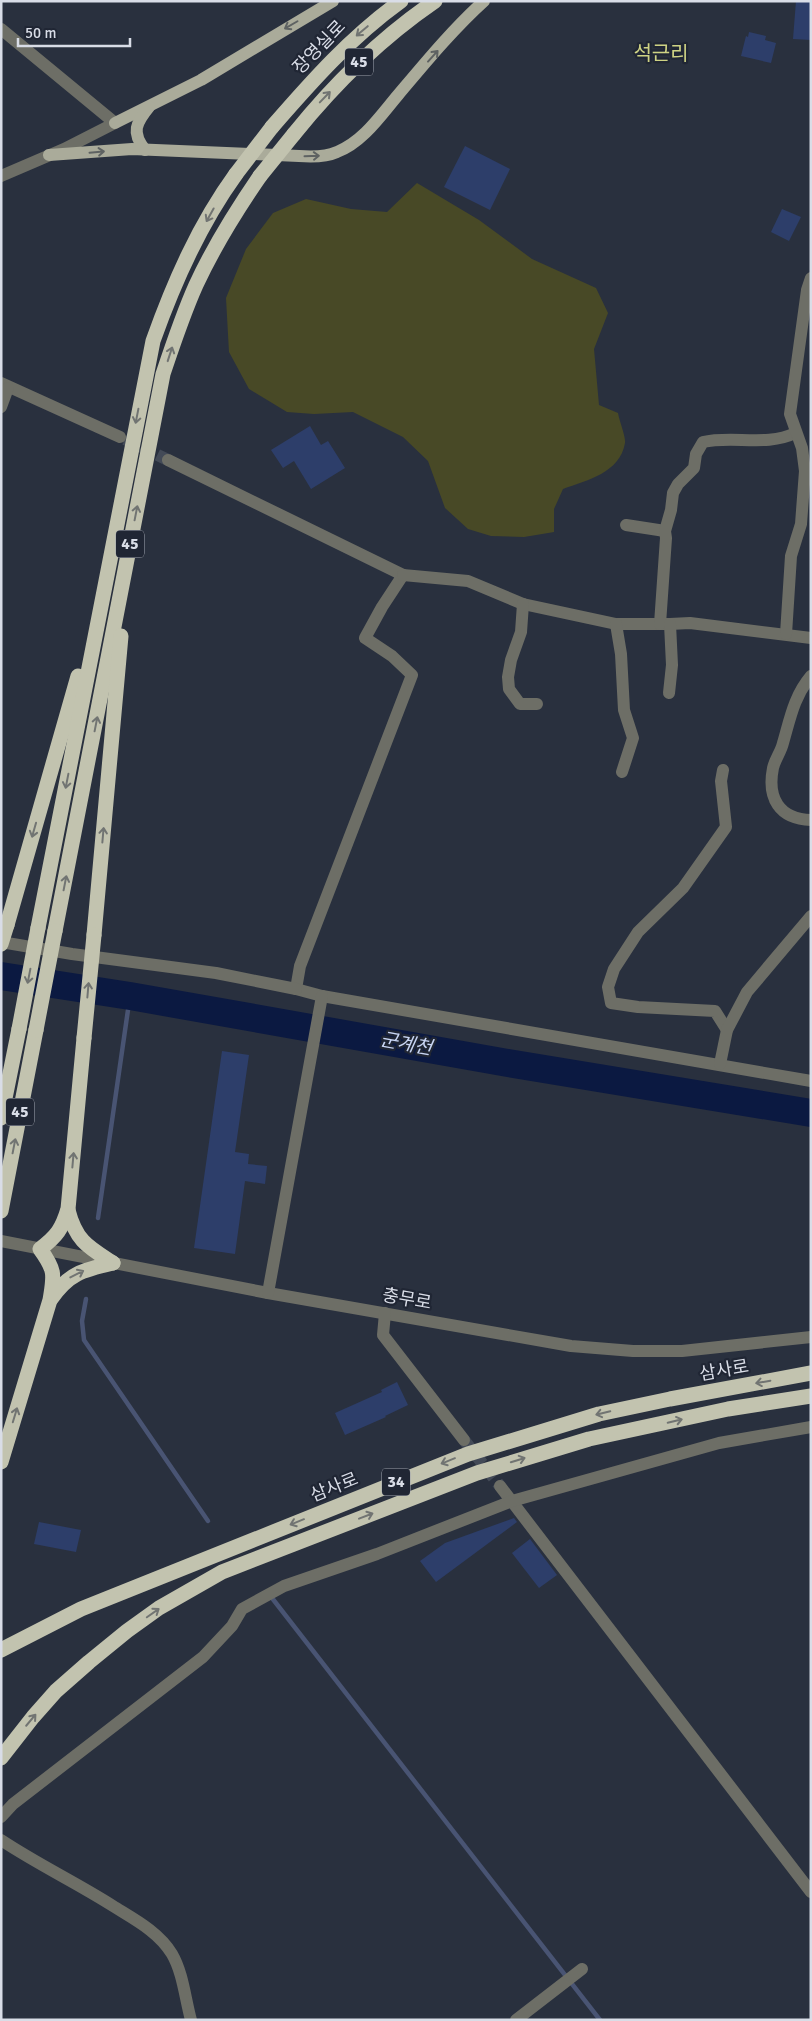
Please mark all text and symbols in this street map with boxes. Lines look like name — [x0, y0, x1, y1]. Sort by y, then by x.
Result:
scale bar — [18, 15, 130, 47]
street label: 장영실로 — [288, 16, 350, 78]
one-way arrow — [284, 21, 299, 31]
text: 50 m — [25, 24, 56, 42]
one-way arrow — [356, 25, 369, 36]
district label: 석근리 — [633, 41, 689, 66]
road number: 45 — [345, 48, 373, 76]
one-way arrow — [427, 49, 439, 62]
one-way arrow — [319, 90, 331, 103]
one-way arrow — [89, 147, 105, 156]
one-way arrow — [304, 151, 320, 161]
one-way arrow — [205, 207, 215, 222]
one-way arrow — [166, 346, 175, 362]
one-way arrow — [132, 407, 142, 423]
one-way arrow — [132, 505, 142, 521]
road number: 45 — [116, 530, 144, 558]
one-way arrow — [91, 716, 101, 732]
one-way arrow — [61, 773, 71, 789]
one-way arrow — [29, 822, 38, 838]
one-way arrow — [98, 827, 108, 843]
one-way arrow — [60, 876, 70, 892]
one-way arrow — [23, 967, 33, 983]
one-way arrow — [84, 982, 93, 998]
water label: 군계천 — [378, 1028, 435, 1061]
road number: 45 — [6, 1098, 34, 1126]
one-way arrow — [10, 1138, 19, 1154]
one-way arrow — [68, 1152, 77, 1168]
one-way arrow — [69, 1269, 84, 1279]
street label: 충무로 — [381, 1284, 433, 1314]
street label: 삼사로 — [698, 1355, 750, 1385]
one-way arrow — [755, 1378, 771, 1388]
one-way arrow — [11, 1408, 21, 1424]
one-way arrow — [596, 1409, 612, 1419]
one-way arrow — [667, 1416, 683, 1425]
one-way arrow — [510, 1455, 526, 1465]
one-way arrow — [441, 1457, 456, 1467]
street label: 삼사로 — [307, 1467, 361, 1507]
road number: 34 — [382, 1468, 410, 1495]
one-way arrow — [357, 1511, 373, 1520]
one-way arrow — [290, 1517, 305, 1527]
one-way arrow — [146, 1608, 160, 1618]
one-way arrow — [26, 1713, 37, 1726]

